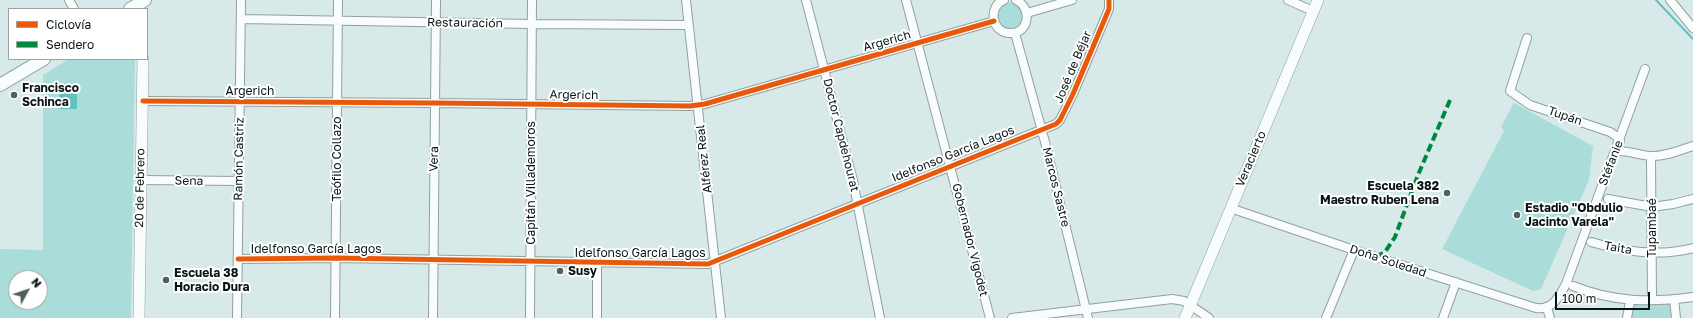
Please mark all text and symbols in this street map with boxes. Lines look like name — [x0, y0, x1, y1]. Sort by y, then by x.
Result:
legend — [8, 8, 148, 60]
street label: Restauración — [427, 15, 503, 31]
text: Ciclovía — [46, 17, 91, 32]
street label: Argerich — [862, 27, 912, 55]
street label: José de Béjar — [1051, 29, 1095, 105]
text: Sendero — [46, 37, 94, 52]
street label: Doctor Capdehourat — [820, 77, 862, 193]
place label: Francisco Schinca — [22, 81, 79, 109]
street label: Argerich — [226, 84, 274, 98]
street label: Argerich — [550, 87, 598, 103]
marker: Francisco Schinca — [9, 90, 19, 100]
street label: Tupán — [1546, 103, 1584, 129]
street label: Teófilo Collazo — [330, 116, 344, 202]
street label: Ramón Castriz — [231, 117, 247, 201]
street label: Capitán Villademoros — [524, 121, 538, 245]
street label: Idelfonso García Lagos — [890, 123, 1016, 185]
street label: Alférez Real — [693, 124, 715, 194]
street label: Veracierto — [1233, 129, 1269, 189]
street label: Stéfanie — [1596, 138, 1626, 188]
street label: Vera — [427, 146, 441, 172]
street label: Marcos Sastre — [1039, 146, 1073, 228]
street label: 20 de Febrero — [132, 148, 148, 228]
street label: Sena — [174, 174, 204, 188]
place label: Escuela 382 Maestro Ruben Lena — [1320, 179, 1439, 207]
street label: Gobernador Vigodet — [949, 182, 991, 298]
marker: Escuela 382 Maestro Ruben Lena — [1442, 188, 1452, 198]
street label: Tupambaé — [1645, 198, 1659, 258]
place label: Estadio "Obdulio Jacinto Varela" — [1525, 201, 1623, 229]
marker: Estadio "Obdulio Jacinto Varela" — [1512, 210, 1522, 220]
street label: Taita — [1603, 238, 1633, 258]
street label: Idelfonso García Lagos — [250, 242, 382, 256]
street label: Doña Soledad — [1348, 242, 1428, 280]
street label: Idelfonso García Lagos — [574, 246, 706, 260]
place label: Susy — [568, 264, 597, 278]
place label: Escuela 38 Horacio Dura — [174, 266, 249, 294]
marker: Susy — [555, 266, 565, 276]
north arrow — [8, 270, 48, 310]
text: N — [29, 275, 44, 290]
marker: Escuela 38 Horacio Dura — [161, 275, 171, 285]
scale bar — [1557, 284, 1652, 310]
text: 100 m — [1562, 291, 1596, 306]

